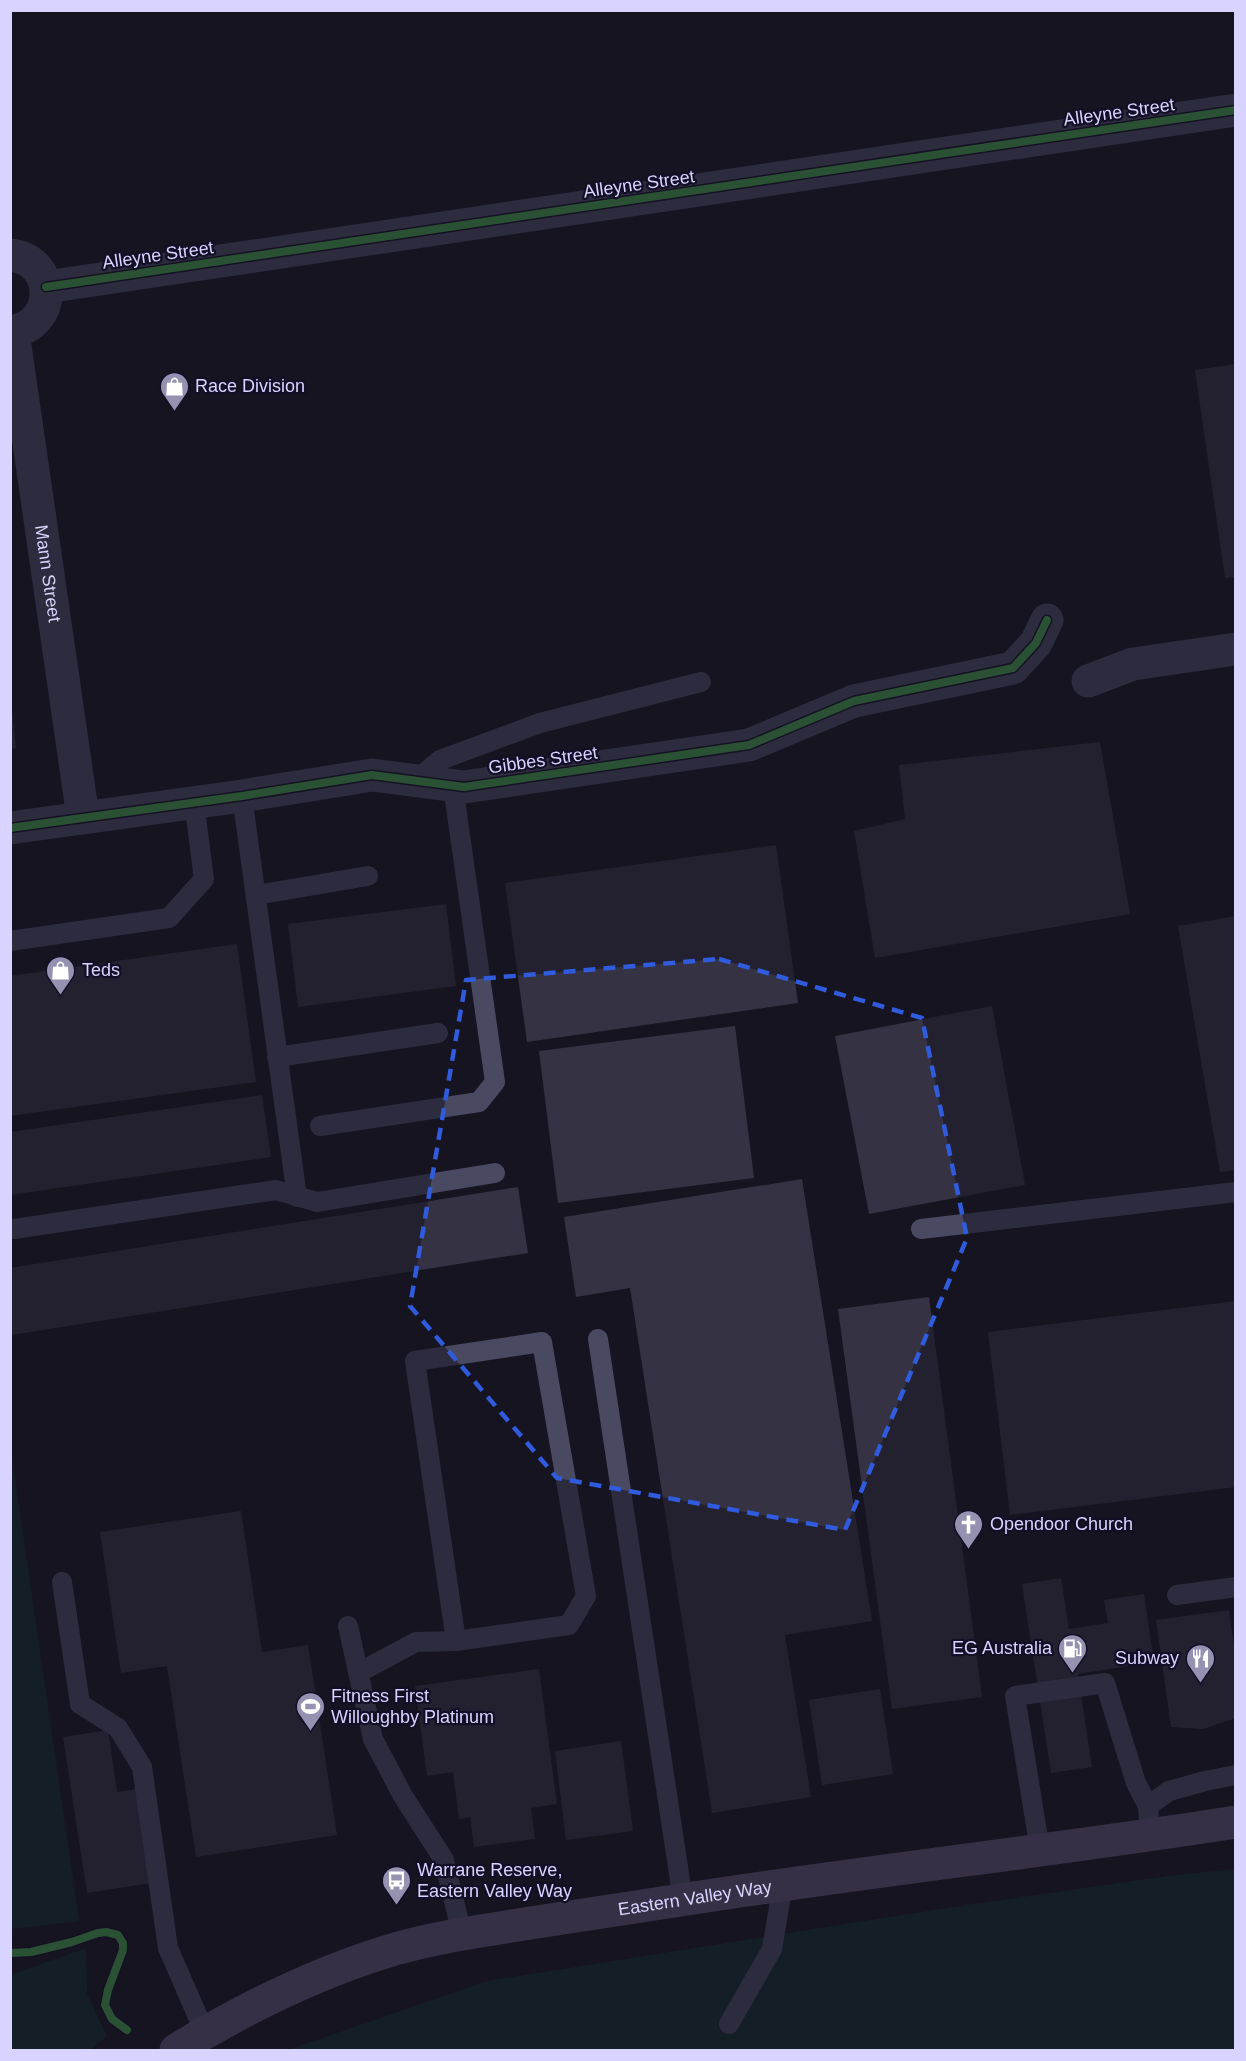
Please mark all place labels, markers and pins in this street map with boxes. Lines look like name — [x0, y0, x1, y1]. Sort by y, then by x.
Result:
shop icon: Race Division — [158, 370, 190, 412]
place label: Race Division — [195, 376, 305, 396]
shop icon: Teds — [45, 954, 77, 996]
place label: Teds — [82, 960, 120, 980]
church icon: Opendoor Church — [953, 1508, 985, 1550]
place label: Opendoor Church — [990, 1514, 1133, 1534]
fuel station icon: EG Australia — [1057, 1632, 1089, 1674]
place label: EG Australia — [952, 1638, 1053, 1658]
restaurant icon: Subway — [1184, 1642, 1216, 1684]
place label: Subway — [1115, 1648, 1179, 1668]
place label: Fitness First Willoughby Platinum — [331, 1686, 494, 1727]
sports icon: Fitness First Willoughby Platinum — [294, 1690, 326, 1732]
place label: Warrane Reserve, Eastern Valley Way — [417, 1860, 572, 1901]
bus stop icon: Warrane Reserve, Eastern Valley Way — [380, 1864, 412, 1906]

